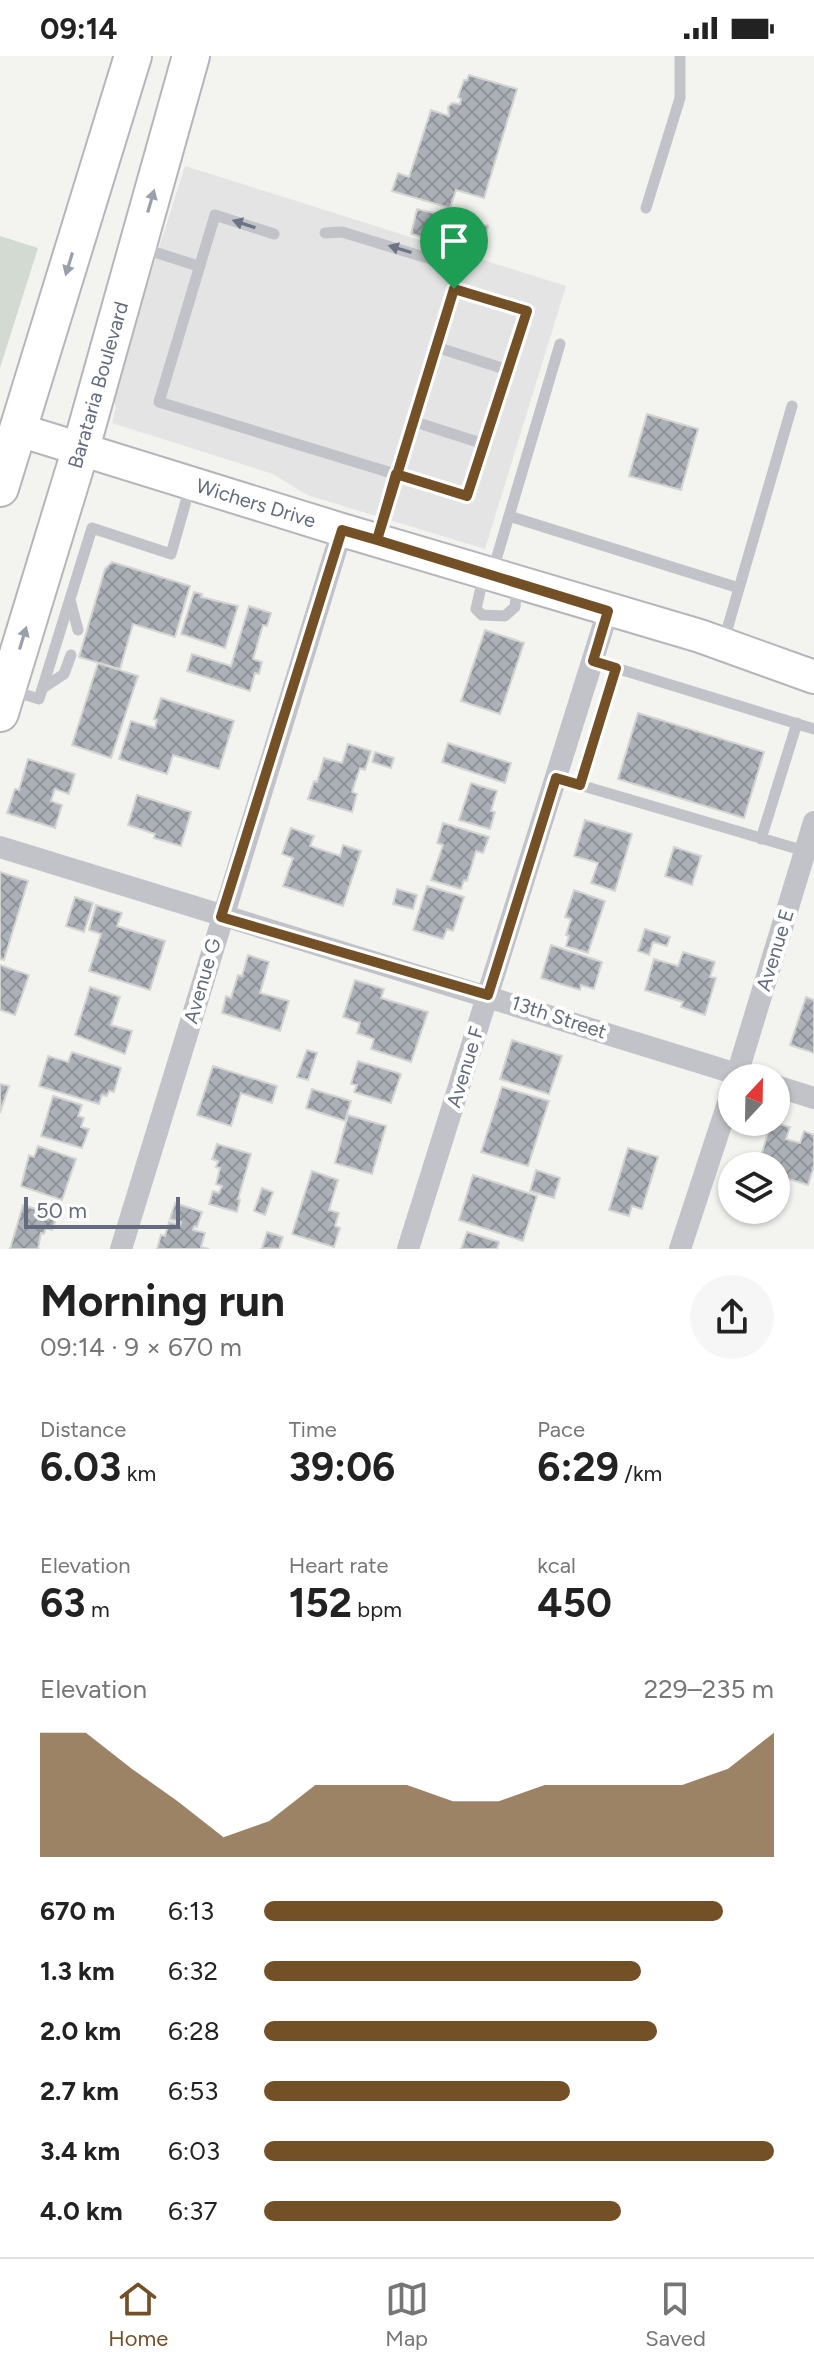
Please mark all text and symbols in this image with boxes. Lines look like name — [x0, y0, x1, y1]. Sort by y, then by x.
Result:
text: 09:14 — [40, 10, 118, 47]
one-way arrow — [145, 188, 157, 213]
pin — [420, 207, 488, 289]
one-way arrow — [232, 218, 256, 230]
icon: arrive — [432, 219, 476, 263]
one-way arrow — [388, 242, 412, 255]
one-way arrow — [62, 253, 75, 277]
street label: Barataria Boulevard — [63, 299, 133, 471]
street label: Wichers Drive — [193, 473, 319, 533]
one-way arrow — [17, 626, 30, 650]
street label: Avenue E — [751, 906, 799, 994]
street label: Avenue G — [178, 936, 226, 1026]
street label: 13th Street — [508, 990, 610, 1044]
street label: Avenue F — [441, 1023, 489, 1110]
north arrow — [718, 1064, 790, 1136]
map controls — [718, 1064, 790, 1224]
button: layers — [718, 1152, 790, 1224]
scale bar — [24, 1193, 180, 1229]
text: 50 m — [36, 1197, 87, 1224]
text: Morning run — [40, 1274, 285, 1327]
button: share — [690, 1275, 774, 1359]
text: 09:14 · 9 × 670 m — [40, 1331, 242, 1363]
text: Distance — [40, 1416, 126, 1443]
text: Time — [289, 1416, 337, 1443]
text: Pace — [537, 1416, 585, 1443]
text: 6.03 — [40, 1443, 121, 1491]
text: 39:06 — [289, 1443, 395, 1491]
text: 6:29 — [537, 1443, 619, 1491]
text: km — [121, 1460, 156, 1487]
text: /km — [619, 1460, 662, 1487]
text: Elevation — [40, 1552, 130, 1579]
text: Heart rate — [289, 1552, 389, 1579]
text: kcal — [537, 1552, 576, 1579]
text: 63 — [40, 1579, 85, 1627]
text: 152 — [289, 1579, 352, 1627]
text: 450 — [537, 1579, 612, 1627]
text: m — [85, 1596, 110, 1623]
text: bpm — [352, 1596, 402, 1623]
text: Elevation — [40, 1673, 147, 1705]
text: 229–235 m — [644, 1673, 774, 1705]
text: 670 m — [40, 1895, 115, 1927]
text: 6:13 — [168, 1895, 214, 1927]
text: 1.3 km — [40, 1955, 115, 1987]
text: 6:32 — [168, 1955, 218, 1987]
text: 2.0 km — [40, 2015, 121, 2047]
text: 6:28 — [168, 2015, 220, 2047]
text: 2.7 km — [40, 2075, 119, 2107]
text: 6:53 — [168, 2075, 218, 2107]
text: 3.4 km — [40, 2135, 120, 2167]
text: 6:03 — [168, 2135, 220, 2167]
text: 4.0 km — [40, 2195, 123, 2227]
text: 6:37 — [168, 2195, 217, 2227]
tab: Home — [108, 2277, 168, 2352]
tab: Map — [385, 2277, 429, 2352]
tab: Saved — [645, 2277, 706, 2352]

